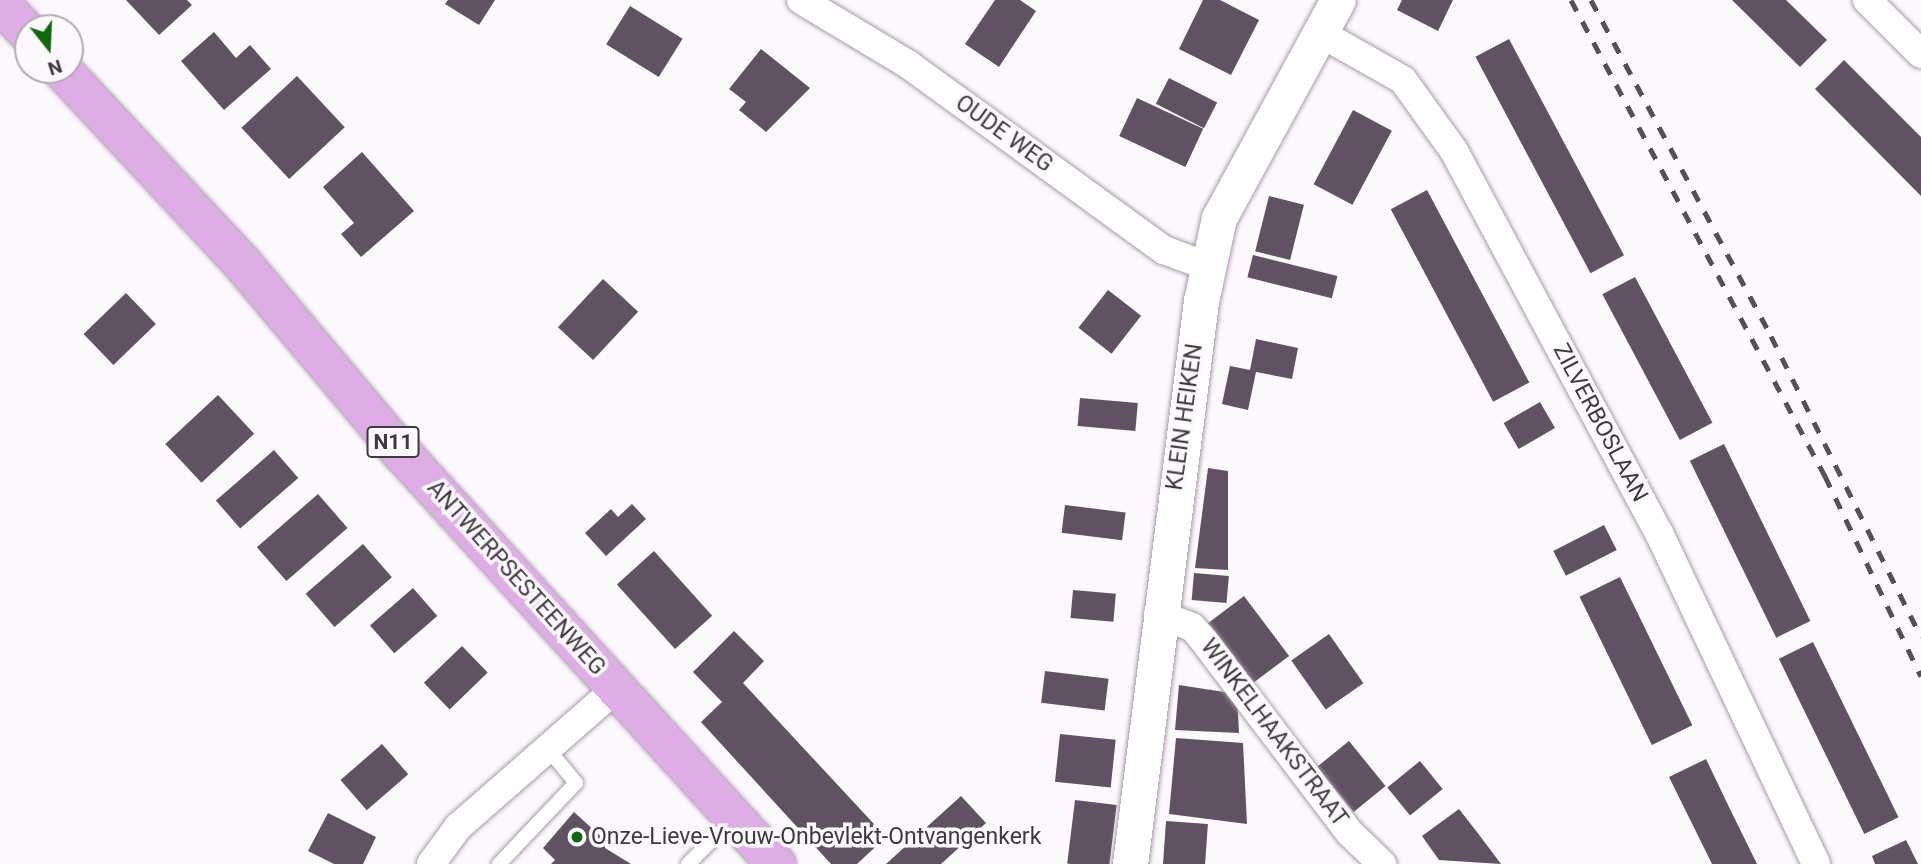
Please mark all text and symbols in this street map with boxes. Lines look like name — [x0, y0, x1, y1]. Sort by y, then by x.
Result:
north arrow — [14, 14, 84, 84]
text: N — [45, 55, 65, 81]
street label: OUDE WEG — [950, 89, 1058, 179]
street label: ZILVERBOSLAAN — [1547, 339, 1653, 507]
street label: KLEIN HEIKEN — [1161, 342, 1209, 492]
road number: N11 — [365, 424, 421, 460]
street label: ANTWERPSESTEENWEG — [421, 475, 611, 681]
street label: WINKELHAAKSTRAAT — [1194, 634, 1354, 832]
place label: Onze-Lieve-Vrouw-Onbevlekt-Ontvangenkerk — [591, 823, 1041, 851]
marker: Onze-Lieve-Vrouw-Onbevlekt-Ontvangenkerk — [569, 829, 585, 845]

